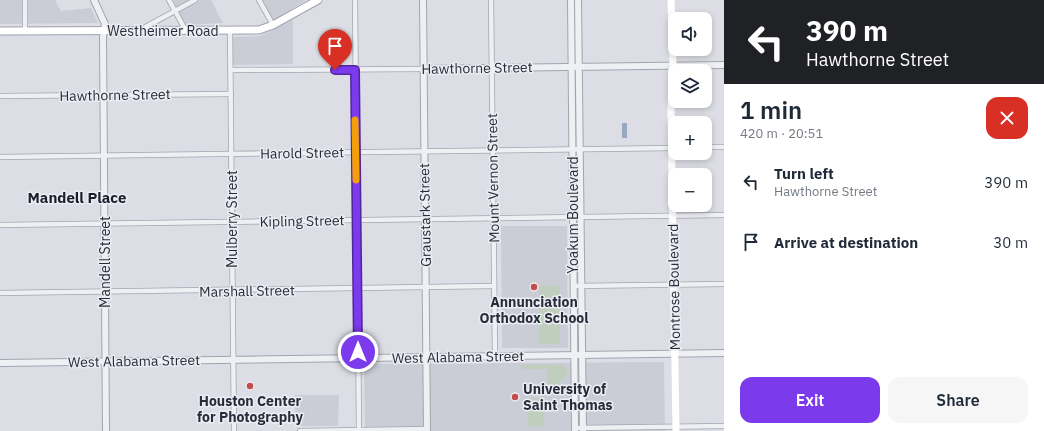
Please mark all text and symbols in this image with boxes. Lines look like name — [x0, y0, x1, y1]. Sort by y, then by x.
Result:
map controls — [668, 12, 712, 212]
button: sound — [668, 12, 712, 56]
text: 390 m — [806, 12, 888, 49]
icon: left — [740, 16, 792, 68]
street label: Westheimer Road — [107, 22, 219, 40]
pin — [318, 29, 352, 70]
icon: arrive — [324, 35, 346, 57]
text: Hawthorne Street — [806, 48, 949, 71]
street label: Hawthorne Street — [421, 58, 533, 78]
button: layers — [668, 64, 712, 108]
street label: Hawthorne Street — [59, 85, 171, 105]
text: 1 min — [740, 94, 802, 126]
button: close — [986, 97, 1028, 139]
street label: Mount Vernon Street — [483, 113, 503, 243]
button: + — [668, 116, 712, 160]
text: 420 m · 20:51 — [740, 125, 823, 142]
street label: Harold Street — [260, 143, 344, 163]
street label: Yoakum Boulevard — [564, 156, 582, 274]
street label: Graustark Street — [415, 163, 435, 267]
text: Turn left — [774, 164, 834, 183]
button: − — [668, 168, 712, 212]
street label: Mulberry Street — [223, 170, 241, 268]
icon: left — [740, 171, 762, 193]
text: 390 m — [984, 173, 1028, 192]
text: Hawthorne Street — [774, 183, 877, 200]
district label: Mandell Place — [28, 188, 126, 207]
street label: Kipling Street — [259, 211, 345, 231]
street label: Mandell Street — [96, 216, 114, 308]
street label: Montrose Boulevard — [664, 224, 684, 350]
icon: arrive — [740, 231, 762, 253]
text: Arrive at destination — [774, 233, 918, 252]
text: 30 m — [993, 233, 1028, 252]
street label: Marshall Street — [199, 281, 295, 301]
marker: Annunciation Orthodox School — [529, 282, 539, 292]
place label: Annunciation Orthodox School — [480, 293, 589, 327]
position arrow — [337, 331, 379, 373]
street label: West Alabama Street — [392, 347, 524, 367]
street label: West Alabama Street — [68, 351, 200, 371]
button: Exit — [740, 377, 880, 423]
button: Share — [888, 377, 1028, 423]
place label: University of Saint Thomas — [523, 380, 613, 414]
marker: Houston Center for Photography — [245, 381, 255, 391]
place label: Houston Center for Photography — [197, 392, 303, 426]
marker: University of Saint Thomas — [510, 392, 520, 402]

